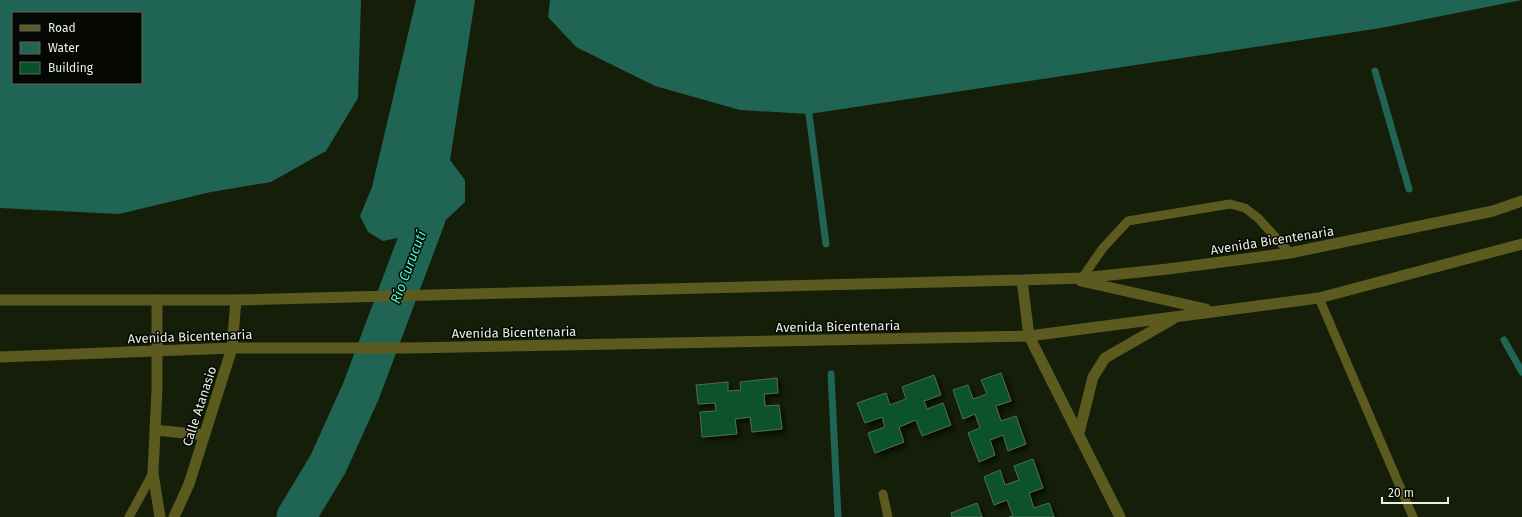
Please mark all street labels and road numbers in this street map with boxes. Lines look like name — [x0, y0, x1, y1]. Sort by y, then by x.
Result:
street label: Avenida Bicentenaria — [1209, 223, 1335, 258]
street label: Avenida Bicentenaria — [776, 318, 900, 335]
street label: Avenida Bicentenaria — [452, 324, 576, 341]
street label: Avenida Bicentenaria — [127, 327, 253, 346]
street label: Calle Atanasio — [179, 364, 219, 448]

